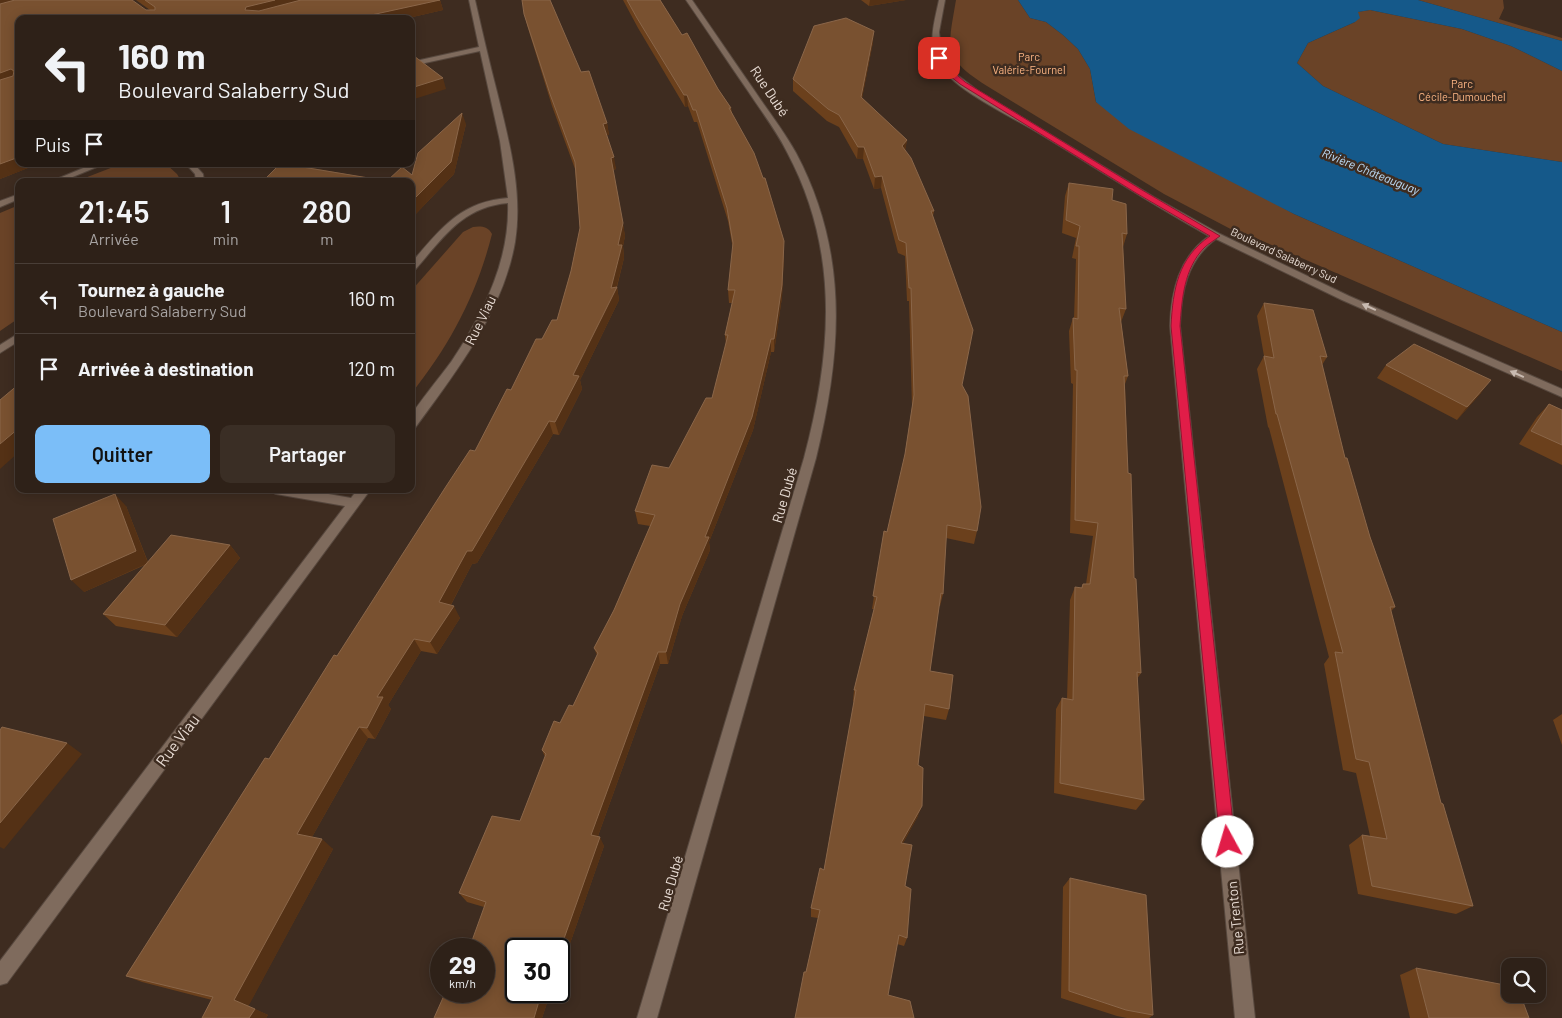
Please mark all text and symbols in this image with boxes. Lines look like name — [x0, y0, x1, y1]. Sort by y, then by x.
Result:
text: 160 m — [118, 34, 205, 76]
icon: left — [35, 35, 100, 100]
pin — [918, 37, 960, 79]
icon: arrive — [925, 44, 953, 72]
park label: Parc Valérie-Fournel — [993, 50, 1065, 76]
street label: Rue Dubé — [747, 62, 793, 120]
text: Boulevard Salaberry Sud — [118, 76, 350, 102]
park label: Parc Cécile-Dumouchel — [1418, 77, 1506, 103]
icon: arrive — [80, 130, 108, 158]
text: Puis — [35, 133, 70, 156]
water label: Rivière Châteauguay — [1320, 145, 1422, 197]
text: 21:45 — [78, 193, 149, 229]
text: 1 — [220, 193, 231, 229]
text: 280 — [302, 193, 352, 229]
street label: Boulevard Salaberry Sud — [1229, 225, 1339, 285]
text: Arrivée — [89, 229, 139, 248]
text: min — [213, 229, 239, 248]
text: m — [320, 229, 333, 248]
text: Tournez à gauche — [78, 278, 225, 301]
icon: left — [35, 285, 63, 313]
text: 160 m — [348, 287, 395, 310]
street label: Rue Viau — [461, 293, 499, 347]
text: Boulevard Salaberry Sud — [78, 301, 246, 320]
one-way arrow — [1362, 303, 1376, 311]
icon: arrive — [35, 355, 63, 383]
text: Arrivée à destination — [78, 357, 254, 380]
text: 120 m — [348, 357, 395, 380]
one-way arrow — [1510, 369, 1524, 377]
button: Quitter — [35, 425, 210, 483]
button: Partager — [220, 425, 395, 483]
street label: Rue Dubé — [768, 465, 800, 525]
street label: Rue Viau — [151, 710, 203, 770]
position arrow — [1201, 815, 1253, 867]
street label: Rue Dubé — [654, 853, 686, 913]
street label: Rue Trenton — [1223, 880, 1247, 956]
speed limit sign: 30 — [505, 938, 570, 1003]
text: 29 — [449, 949, 476, 979]
map controls — [1501, 958, 1546, 1003]
button: search — [1501, 958, 1546, 1003]
text: km/h — [449, 976, 476, 990]

